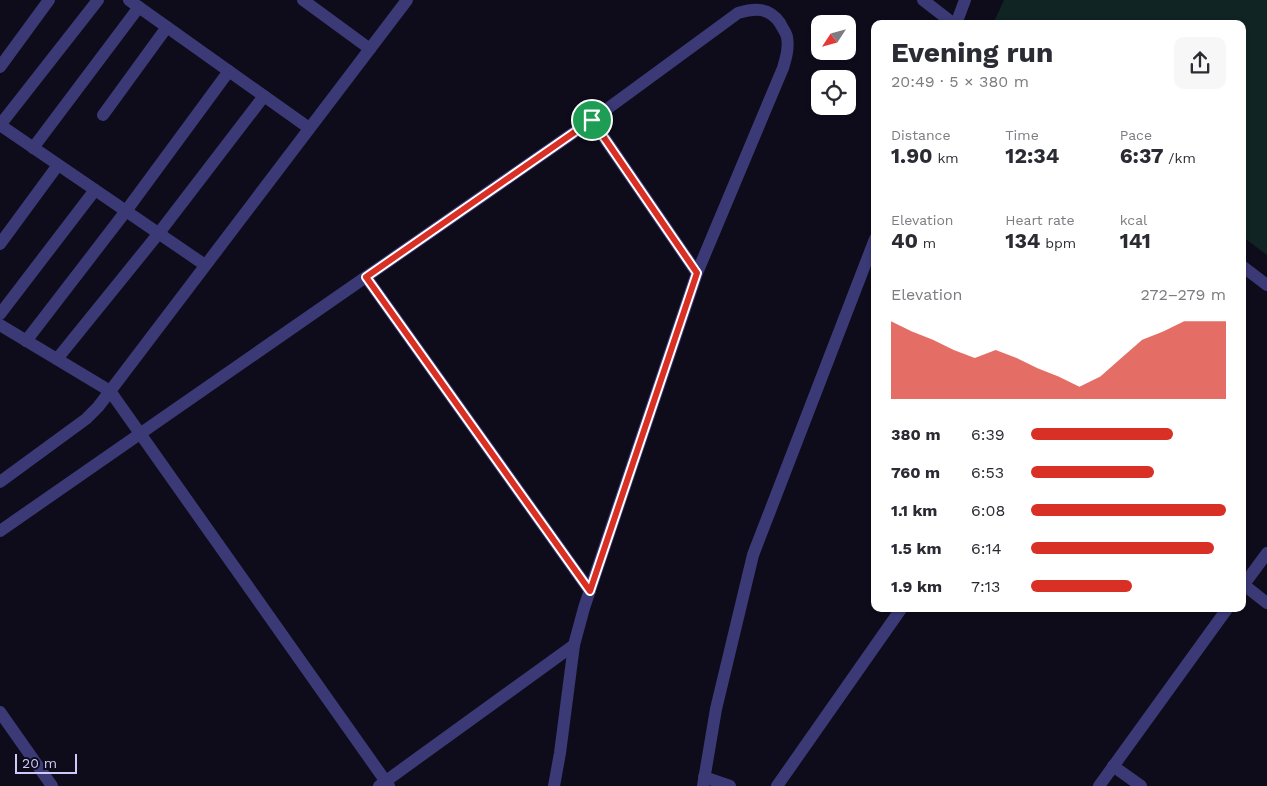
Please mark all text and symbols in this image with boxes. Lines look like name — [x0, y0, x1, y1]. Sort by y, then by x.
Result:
north arrow — [811, 15, 856, 60]
map controls — [811, 15, 856, 115]
text: Evening run — [891, 36, 1053, 69]
button: share — [1174, 37, 1226, 89]
button: locate — [811, 70, 856, 115]
text: 20:49 · 5 × 380 m — [891, 72, 1029, 91]
pin — [571, 99, 613, 141]
icon: arrive — [578, 106, 606, 134]
text: Distance — [891, 127, 951, 143]
text: Time — [1005, 127, 1039, 143]
text: Pace — [1120, 127, 1152, 143]
text: 1.90 — [891, 143, 933, 168]
text: 12:34 — [1005, 143, 1059, 168]
text: 6:37 — [1120, 143, 1164, 168]
text: km — [933, 150, 959, 166]
text: /km — [1164, 150, 1196, 166]
text: Elevation — [891, 212, 954, 228]
text: Heart rate — [1005, 212, 1075, 228]
text: kcal — [1120, 212, 1147, 228]
text: 40 — [891, 228, 918, 253]
text: 134 — [1005, 228, 1040, 253]
text: 141 — [1120, 228, 1151, 253]
text: m — [918, 235, 936, 251]
text: bpm — [1040, 235, 1076, 251]
text: Elevation — [891, 285, 962, 304]
text: 272–279 m — [1140, 285, 1226, 304]
text: 380 m — [891, 425, 940, 444]
text: 6:39 — [971, 425, 1005, 444]
text: 760 m — [891, 463, 940, 482]
text: 6:53 — [971, 463, 1004, 482]
text: 1.1 km — [891, 501, 937, 520]
text: 6:08 — [971, 501, 1005, 520]
text: 1.5 km — [891, 539, 941, 558]
text: 6:14 — [971, 539, 1001, 558]
text: 1.9 km — [891, 577, 942, 596]
text: 7:13 — [971, 577, 1000, 596]
scale bar — [15, 751, 78, 774]
text: 20 m — [22, 755, 57, 771]

